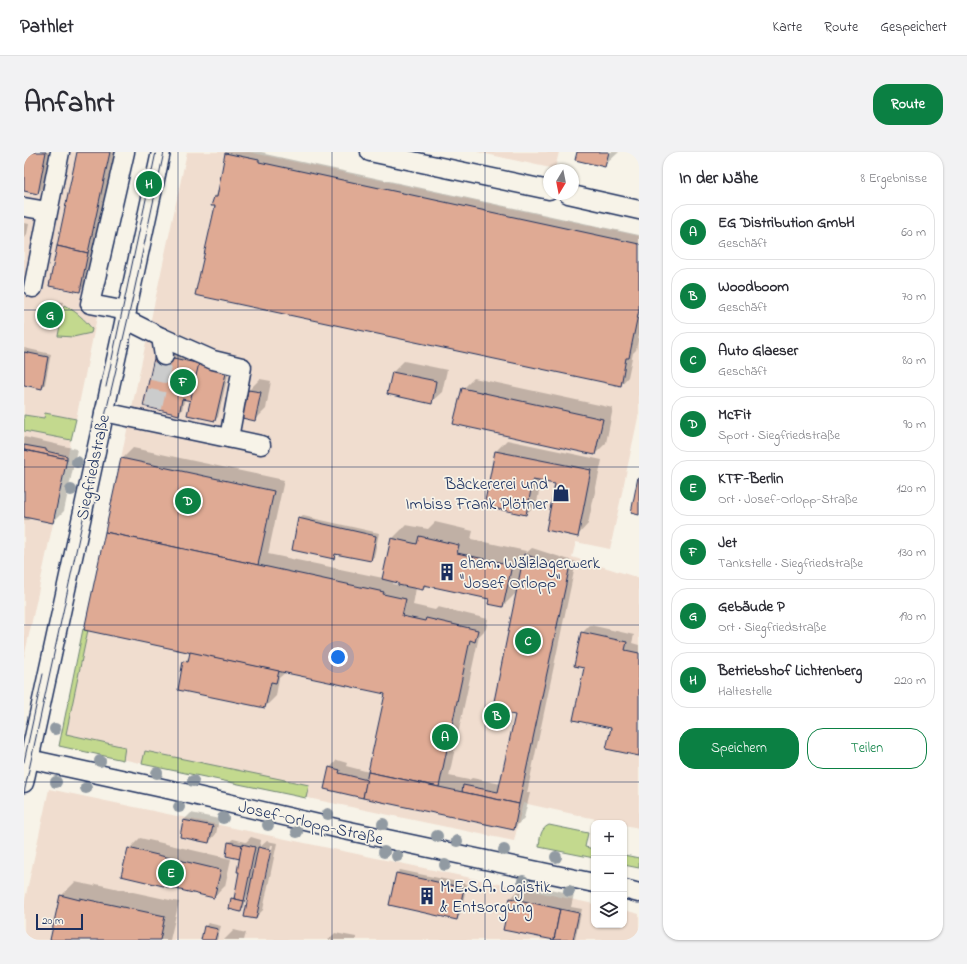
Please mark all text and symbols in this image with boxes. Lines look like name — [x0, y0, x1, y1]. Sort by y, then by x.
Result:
text: Pathlet — [20, 14, 74, 41]
text: Karte — [773, 17, 802, 38]
text: Route — [824, 17, 858, 38]
text: Gespeichert — [880, 17, 947, 38]
text: Anfahrt — [24, 84, 115, 125]
button: Route — [873, 84, 943, 125]
north arrow — [543, 164, 579, 200]
text: In der Nähe — [679, 166, 758, 191]
pin: H — [136, 169, 162, 199]
text: 8 Ergebnisse — [861, 169, 927, 188]
text: EG Distribution GmbH — [718, 212, 855, 234]
text: A — [689, 223, 697, 242]
text: 60 m — [901, 223, 926, 242]
text: Geschäft — [718, 234, 767, 253]
text: Woodboom — [718, 276, 789, 298]
text: B — [689, 287, 697, 306]
text: 70 m — [902, 287, 926, 306]
text: Geschäft — [718, 298, 767, 317]
pin: G — [37, 300, 63, 330]
text: Auto Glaeser — [718, 340, 798, 362]
text: C — [689, 351, 697, 370]
text: 80 m — [902, 351, 926, 370]
text: Geschäft — [718, 362, 767, 381]
pin: F — [170, 367, 196, 397]
text: McFit — [718, 404, 751, 426]
street label: Siegfriedstraße — [70, 412, 119, 523]
text: D — [688, 415, 698, 434]
text: 90 m — [903, 415, 926, 434]
text: Sport · Siegfriedstraße — [718, 426, 840, 445]
text: KTF-Berlin — [718, 468, 783, 490]
place label: Bäckererei und Imbiss Frank Plötner — [406, 472, 549, 517]
text: E — [689, 479, 697, 498]
text: 120 m — [896, 479, 926, 498]
shop icon: Bäckererei und Imbiss Frank Plötner — [551, 483, 571, 503]
pin: D — [175, 486, 201, 516]
text: Ort · Josef-Orlopp-Straße — [718, 490, 858, 509]
text: Jet — [718, 532, 737, 554]
text: F — [689, 543, 697, 562]
text: 130 m — [898, 543, 926, 562]
place label: ehem. Wälzlagerwerk "Josef Orlopp" — [460, 551, 601, 596]
text: Tankstelle · Siegfriedstraße — [718, 554, 863, 573]
building icon: ehem. Wälzlagerwerk "Josef Orlopp" — [437, 562, 457, 582]
text: Gebäude P — [718, 596, 785, 618]
text: G — [689, 607, 697, 626]
text: 190 m — [899, 607, 926, 626]
text: Ort · Siegfriedstraße — [718, 618, 826, 637]
pin: C — [515, 626, 541, 656]
your location — [328, 647, 348, 667]
text: Betriebshof Lichtenberg — [718, 660, 862, 682]
text: H — [689, 671, 697, 690]
text: 220 m — [894, 671, 926, 690]
text: Haltestelle — [718, 682, 772, 701]
pin: B — [484, 701, 510, 731]
pin: A — [432, 722, 458, 752]
button: Speichern — [679, 728, 799, 769]
button: Teilen — [807, 728, 927, 769]
street label: Josef-Orlopp-Straße — [236, 795, 386, 852]
map controls — [591, 820, 627, 928]
button: + — [591, 820, 627, 856]
button: − — [591, 856, 627, 892]
pin: E — [158, 858, 184, 888]
place label: M.E.S.A. Logistik & Entsorgung — [440, 875, 551, 922]
building icon: M.E.S.A. Logistik & Entsorgung — [417, 886, 437, 906]
button: layers — [591, 892, 627, 928]
scale bar — [36, 912, 83, 931]
text: 20 m — [42, 913, 64, 929]

